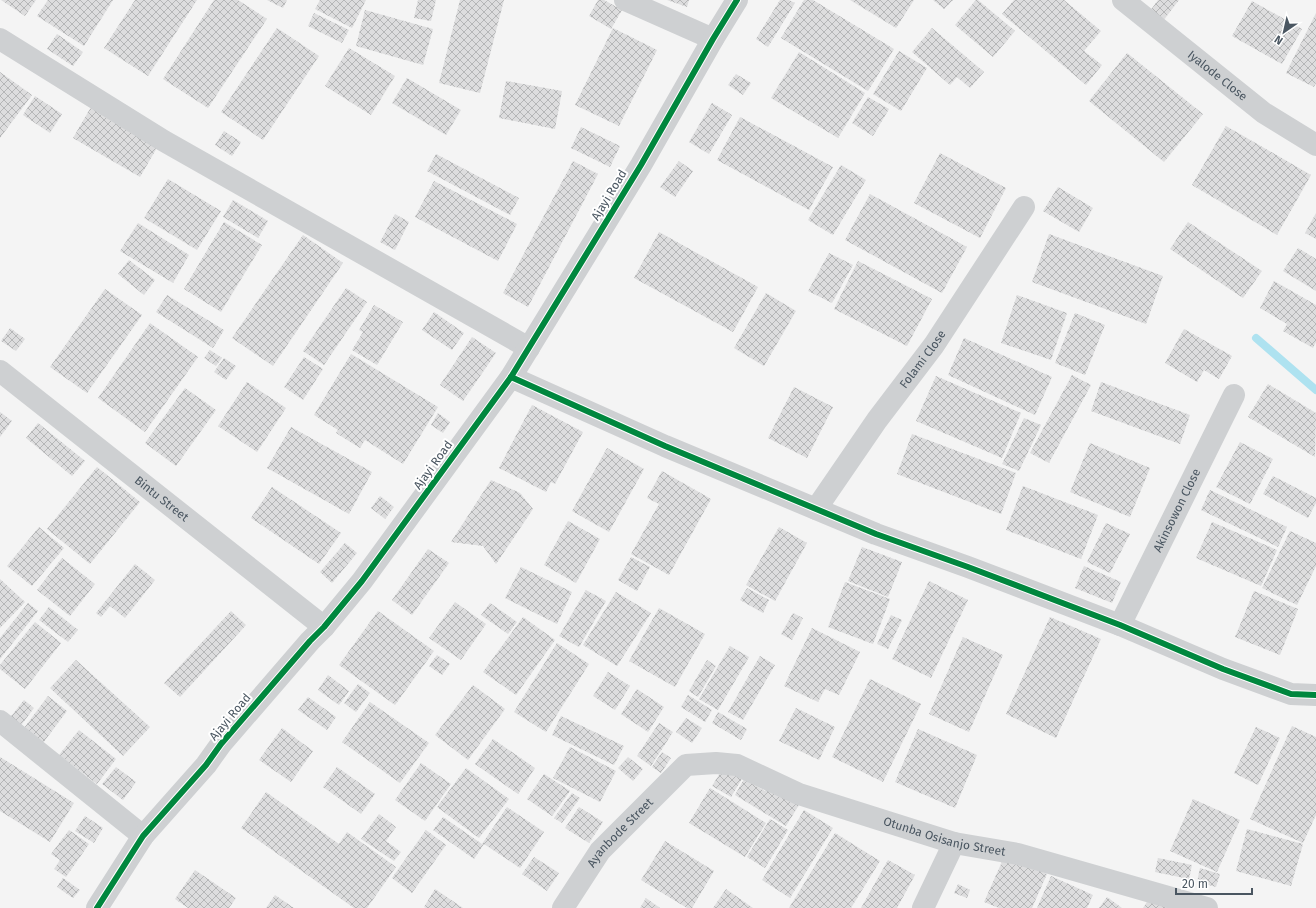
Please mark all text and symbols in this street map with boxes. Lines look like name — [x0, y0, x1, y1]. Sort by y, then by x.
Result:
north arrow — [1264, 12, 1304, 52]
text: N — [1272, 32, 1285, 47]
street label: Iyalode Close — [1185, 48, 1250, 104]
street label: Ajayi Road — [588, 167, 630, 223]
street label: Folami Close — [897, 328, 949, 391]
street label: Ajayi Road — [411, 438, 455, 492]
street label: Akinsowon Close — [1150, 466, 1203, 554]
street label: Bintu Street — [132, 473, 192, 525]
street label: Ajayi Road — [206, 691, 254, 743]
street label: Ayanbode Street — [584, 795, 656, 870]
street label: Otunba Osisanjo Street — [882, 814, 1007, 859]
scale bar — [1176, 870, 1252, 896]
text: 20 m — [1182, 877, 1208, 891]

